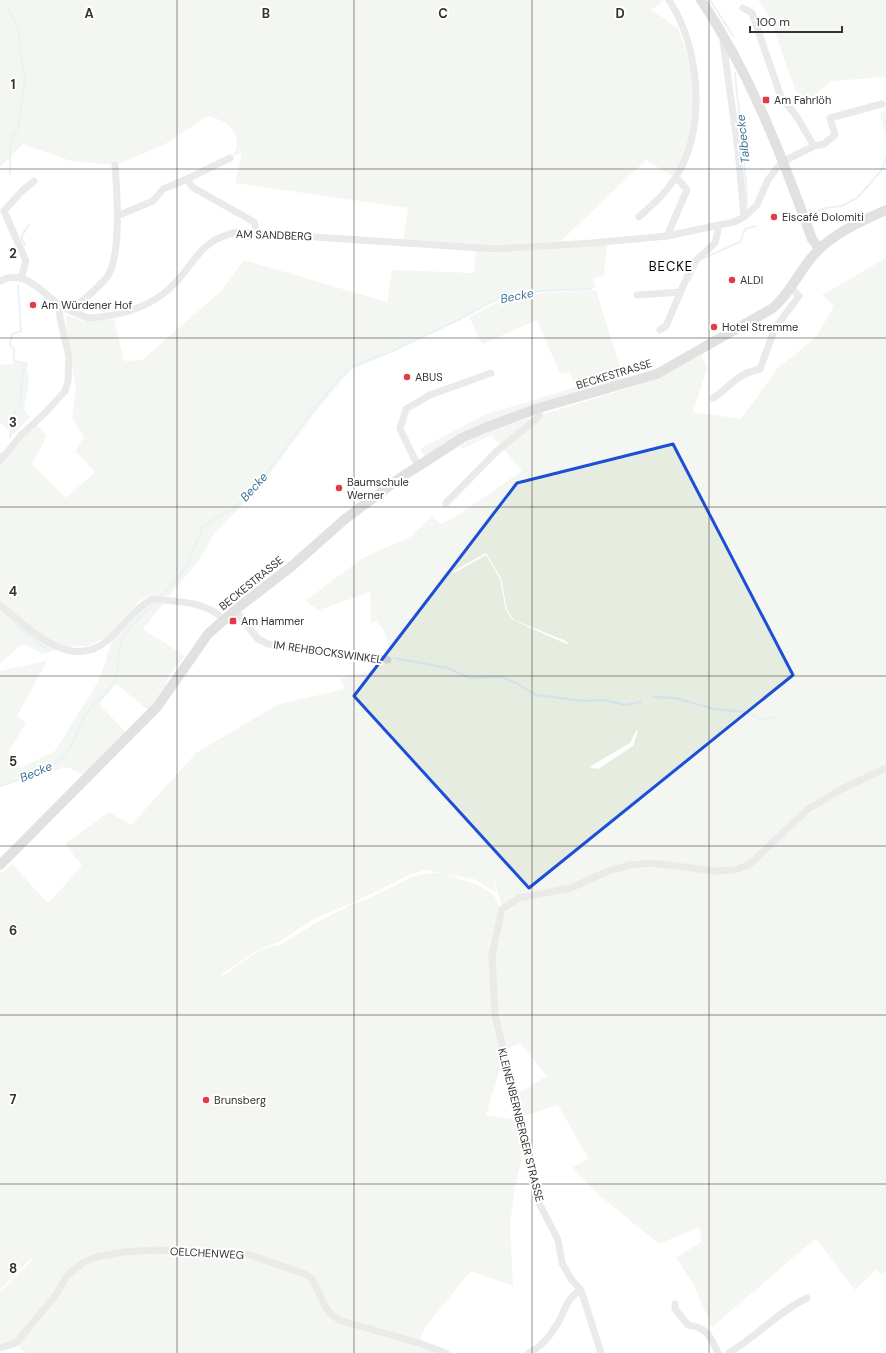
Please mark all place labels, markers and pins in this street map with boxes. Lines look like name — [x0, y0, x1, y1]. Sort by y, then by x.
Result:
place label: Am Fahrlöh — [774, 93, 831, 107]
marker: Am Fahrlöh — [761, 95, 771, 105]
place label: Eiscafé Dolomiti — [782, 210, 864, 224]
marker: Eiscafé Dolomiti — [769, 212, 779, 222]
place label: ALDI — [740, 273, 763, 287]
marker: ALDI — [727, 275, 737, 285]
place label: Am Würdener Hof — [41, 298, 132, 312]
marker: Am Würdener Hof — [28, 300, 38, 310]
place label: Hotel Stremme — [722, 320, 798, 334]
marker: Hotel Stremme — [709, 322, 719, 332]
place label: ABUS — [415, 370, 443, 384]
marker: ABUS — [402, 372, 412, 382]
place label: Baumschule Werner — [347, 475, 409, 502]
marker: Baumschule Werner — [334, 483, 344, 493]
place label: Am Hammer — [241, 614, 304, 628]
marker: Am Hammer — [228, 616, 238, 626]
place label: Brunsberg — [214, 1093, 266, 1107]
marker: Brunsberg — [201, 1095, 211, 1105]

